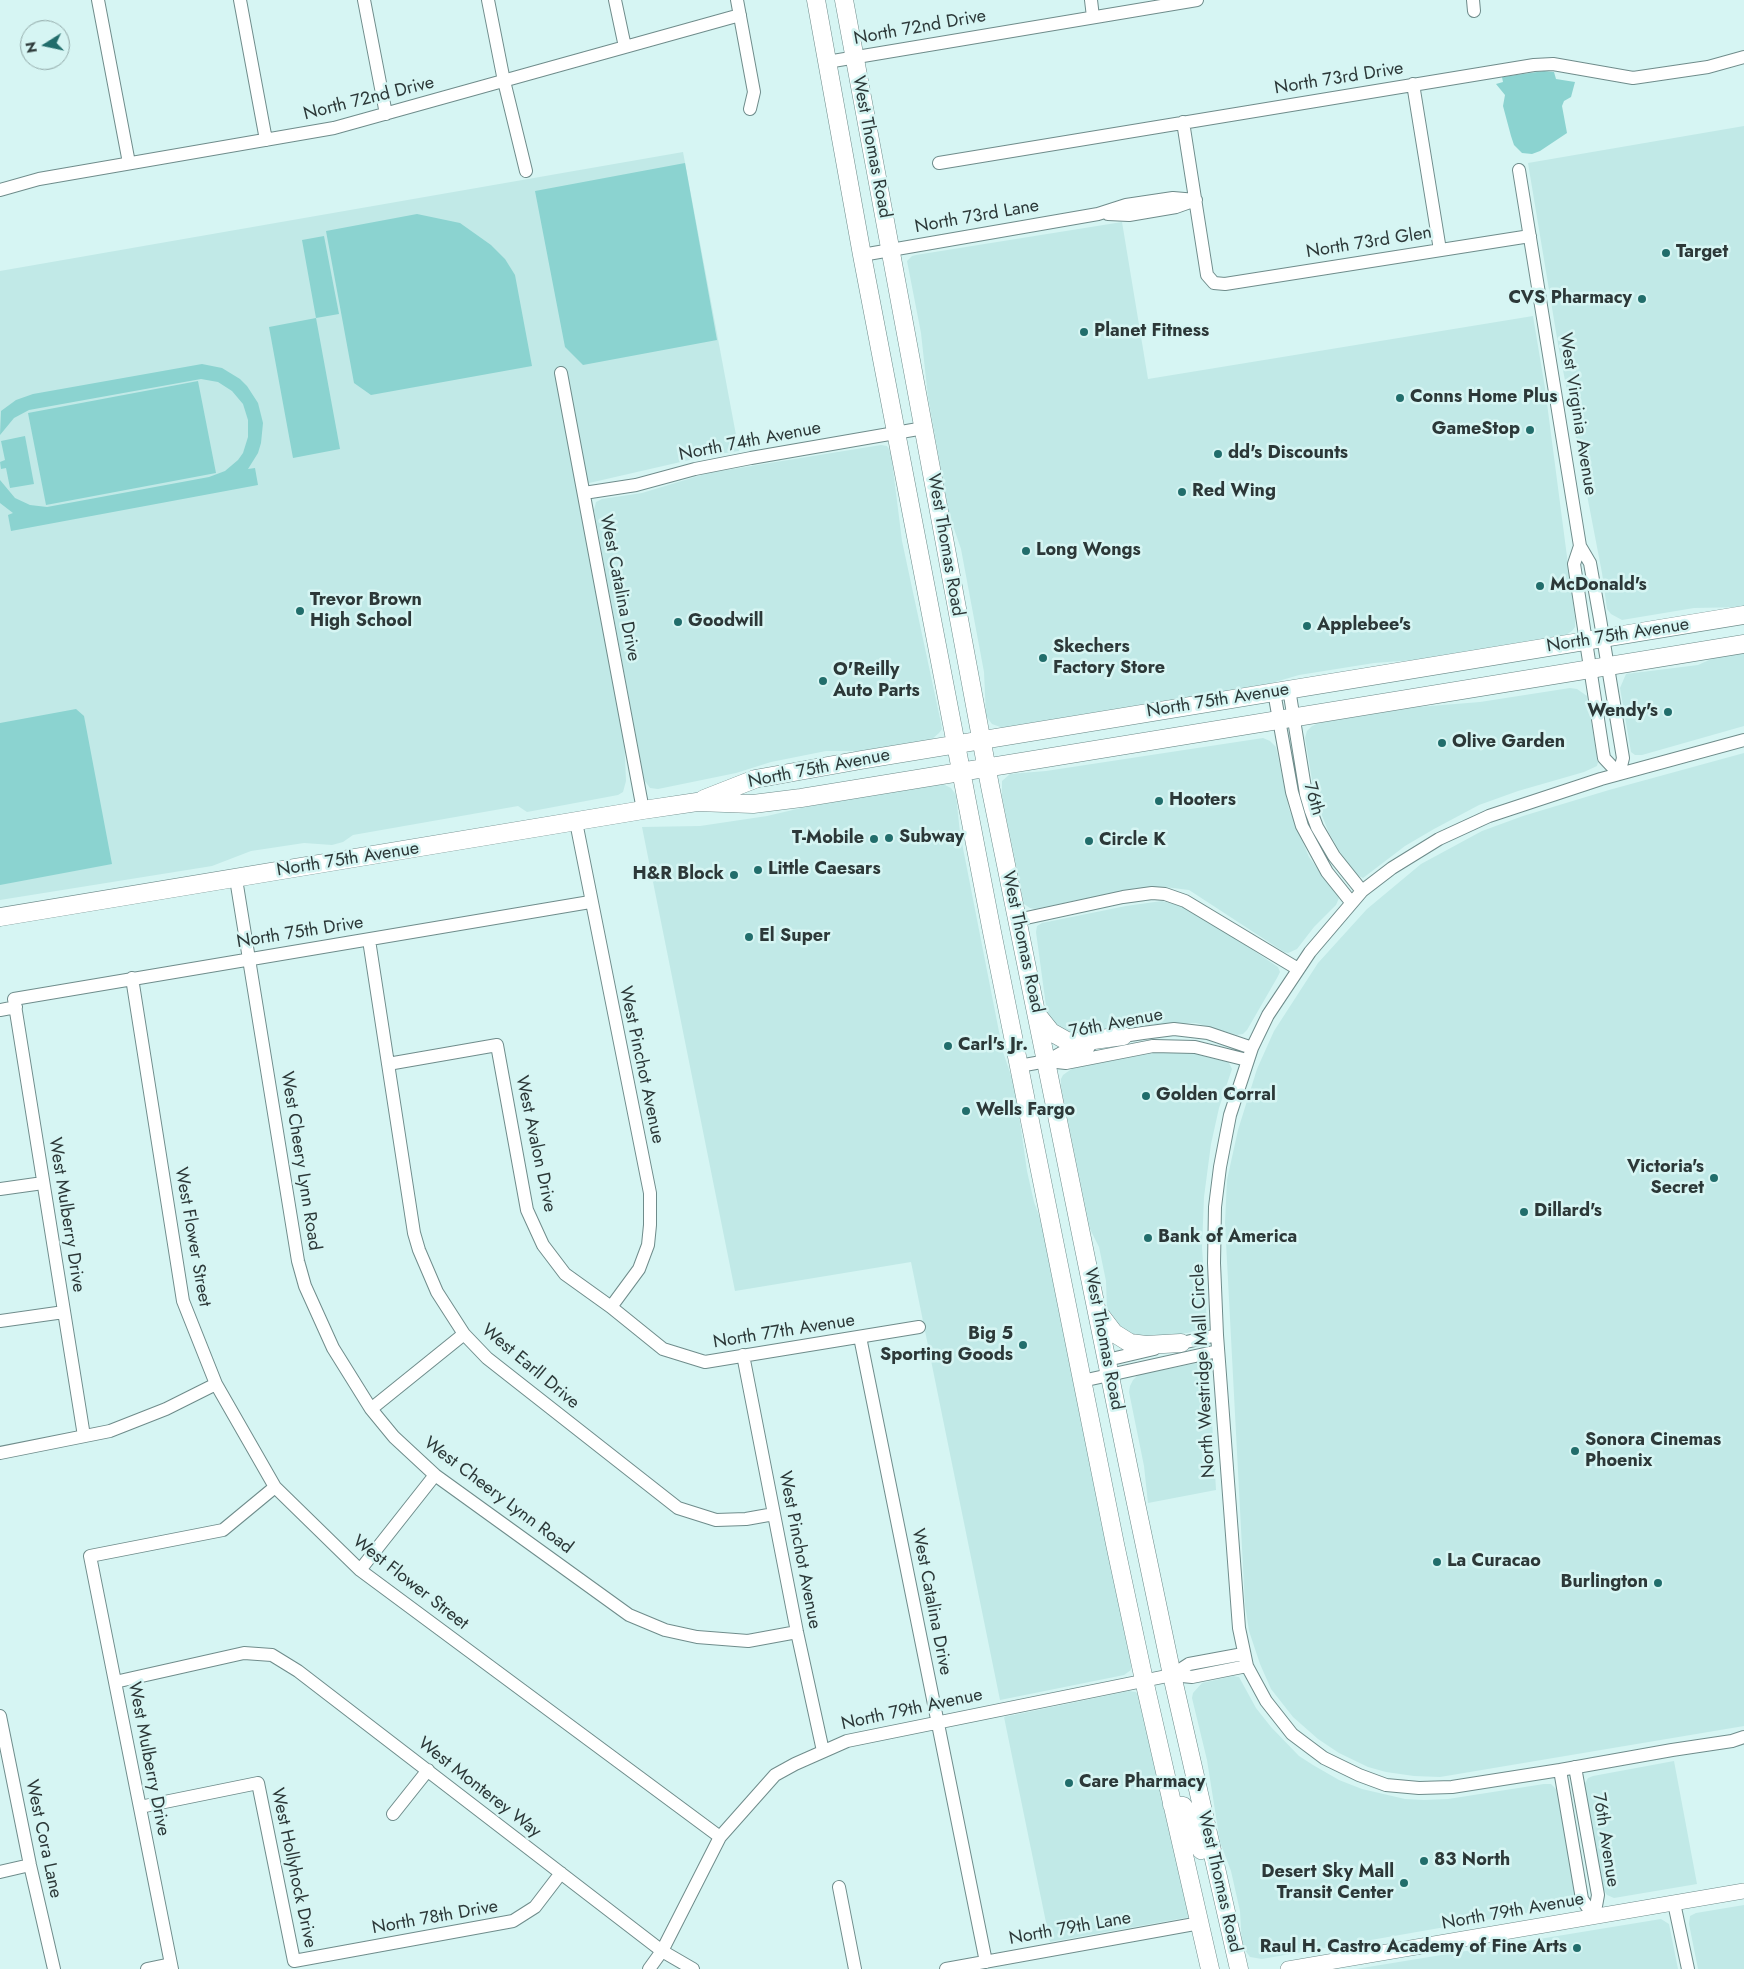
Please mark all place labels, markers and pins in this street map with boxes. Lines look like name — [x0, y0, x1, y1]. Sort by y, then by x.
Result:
place label: Target — [1676, 242, 1728, 264]
marker: Target — [1660, 247, 1672, 259]
place label: CVS Pharmacy — [1508, 288, 1632, 310]
marker: CVS Pharmacy — [1636, 293, 1648, 305]
place label: Planet Fitness — [1094, 321, 1209, 343]
marker: Planet Fitness — [1078, 326, 1090, 338]
place label: Conns Home Plus — [1410, 387, 1557, 409]
marker: Conns Home Plus — [1394, 392, 1406, 404]
place label: GameStop — [1432, 419, 1520, 441]
marker: GameStop — [1524, 424, 1536, 436]
place label: dd's Discounts — [1228, 443, 1348, 465]
marker: dd's Discounts — [1212, 448, 1224, 460]
place label: Red Wing — [1192, 481, 1276, 503]
marker: Red Wing — [1176, 486, 1188, 498]
place label: Long Wongs — [1036, 540, 1141, 562]
marker: Long Wongs — [1020, 545, 1032, 557]
place label: McDonald's — [1550, 575, 1647, 597]
marker: McDonald's — [1534, 580, 1546, 592]
place label: Trevor Brown High School — [310, 590, 422, 632]
marker: Trevor Brown High School — [294, 605, 306, 617]
place label: Goodwill — [688, 611, 763, 633]
place label: Applebee's — [1317, 615, 1411, 637]
marker: Goodwill — [672, 616, 684, 628]
marker: Applebee's — [1301, 620, 1313, 632]
place label: Skechers Factory Store — [1053, 637, 1165, 680]
marker: Skechers Factory Store — [1037, 652, 1049, 664]
place label: O'Reilly Auto Parts — [833, 660, 920, 702]
marker: O'Reilly Auto Parts — [817, 675, 829, 687]
place label: Wendy's — [1587, 701, 1658, 723]
marker: Wendy's — [1662, 706, 1674, 718]
place label: Olive Garden — [1452, 732, 1565, 754]
marker: Olive Garden — [1436, 737, 1448, 749]
place label: Hooters — [1169, 790, 1236, 812]
marker: Hooters — [1153, 795, 1165, 807]
place label: Subway — [899, 827, 964, 849]
place label: T-Mobile — [792, 828, 864, 850]
place label: Circle K — [1099, 830, 1166, 852]
marker: Subway — [883, 832, 895, 844]
marker: T-Mobile — [868, 833, 880, 845]
marker: Circle K — [1083, 835, 1095, 847]
place label: Little Caesars — [768, 859, 881, 881]
place label: H&R Block — [633, 864, 724, 886]
marker: Little Caesars — [752, 864, 764, 876]
marker: H&R Block — [728, 869, 740, 881]
place label: El Super — [759, 926, 831, 948]
marker: El Super — [743, 931, 755, 943]
place label: Carl's Jr. — [958, 1035, 1028, 1057]
marker: Carl's Jr. — [942, 1040, 954, 1052]
place label: Golden Corral — [1156, 1085, 1276, 1107]
marker: Golden Corral — [1140, 1090, 1152, 1102]
place label: Wells Fargo — [976, 1100, 1075, 1122]
marker: Wells Fargo — [960, 1105, 972, 1117]
place label: Victoria's Secret — [1627, 1157, 1704, 1200]
marker: Victoria's Secret — [1708, 1172, 1720, 1184]
place label: Dillard's — [1534, 1201, 1602, 1223]
marker: Dillard's — [1518, 1206, 1530, 1218]
place label: Bank of America — [1158, 1227, 1297, 1249]
marker: Bank of America — [1142, 1232, 1154, 1244]
place label: Big 5 Sporting Goods — [880, 1324, 1013, 1366]
marker: Big 5 Sporting Goods — [1017, 1339, 1029, 1351]
place label: Sonora Cinemas Phoenix — [1585, 1430, 1721, 1472]
marker: Sonora Cinemas Phoenix — [1569, 1445, 1581, 1457]
place label: La Curacao — [1447, 1551, 1541, 1573]
marker: La Curacao — [1431, 1556, 1443, 1568]
place label: Burlington — [1560, 1572, 1648, 1594]
marker: Burlington — [1652, 1577, 1664, 1589]
place label: Care Pharmacy — [1079, 1772, 1205, 1794]
marker: Care Pharmacy — [1063, 1777, 1075, 1789]
place label: 83 North — [1434, 1850, 1510, 1872]
marker: 83 North — [1418, 1855, 1430, 1867]
place label: Desert Sky Mall Transit Center — [1261, 1862, 1394, 1905]
marker: Desert Sky Mall Transit Center — [1398, 1877, 1410, 1889]
place label: Raul H. Castro Academy of Fine Arts — [1260, 1937, 1567, 1959]
marker: Raul H. Castro Academy of Fine Arts — [1571, 1942, 1583, 1954]

